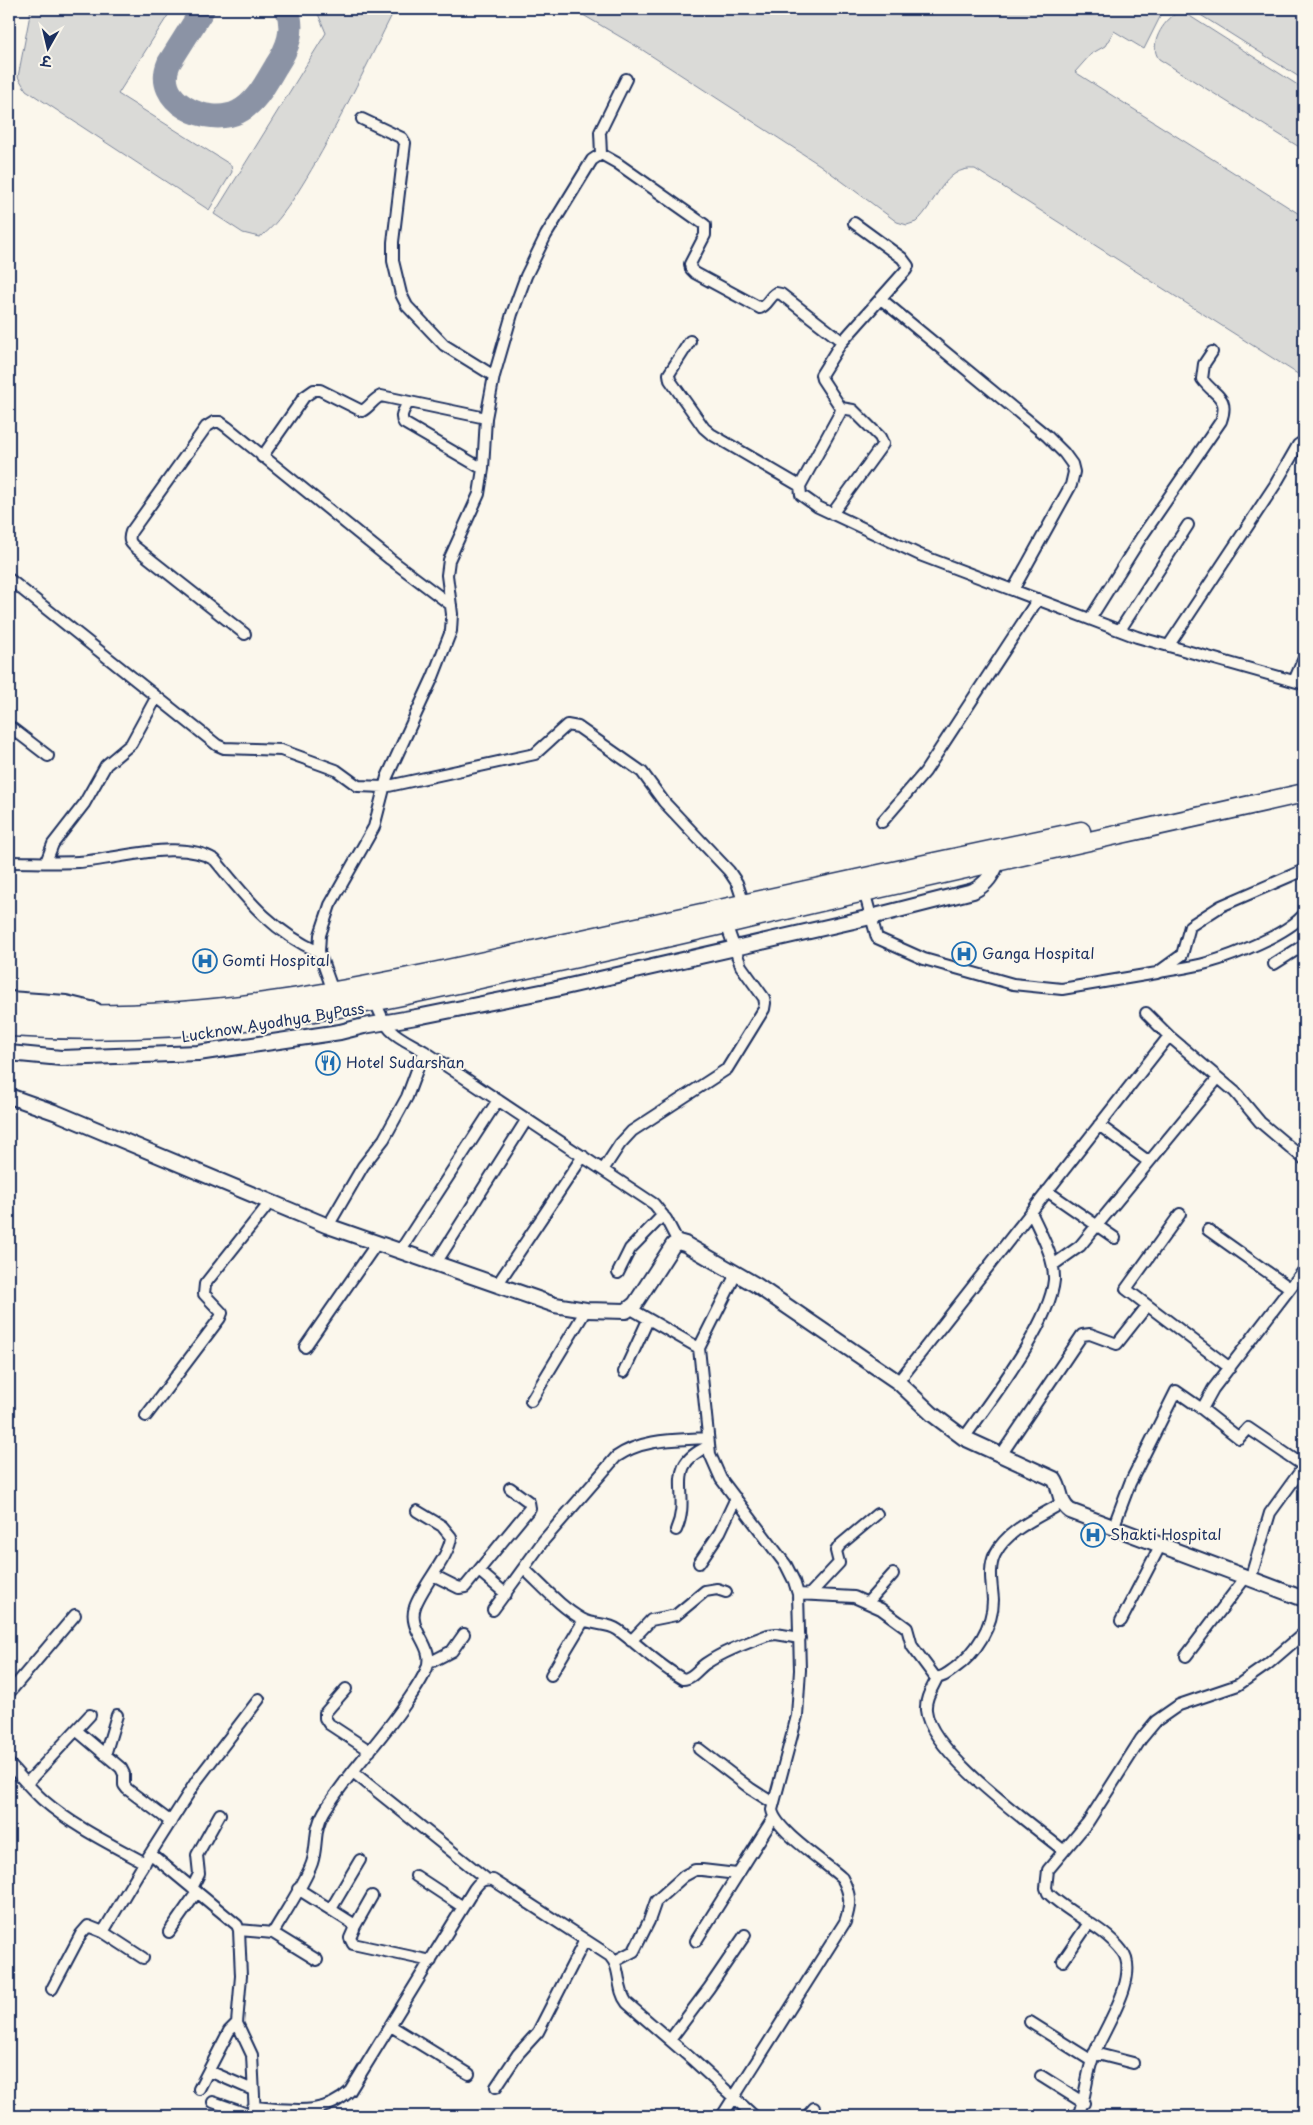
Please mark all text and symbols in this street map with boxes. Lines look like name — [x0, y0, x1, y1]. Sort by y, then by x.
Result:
north arrow — [22, 22, 72, 72]
text: उ — [38, 50, 54, 73]
hospital icon: Ganga Hospital — [951, 941, 977, 967]
place label: Ganga Hospital — [982, 941, 1094, 964]
hospital icon: Gomti Hospital — [192, 948, 218, 974]
place label: Gomti Hospital — [222, 948, 330, 971]
street label: Lucknow Ayodhya ByPass — [180, 996, 366, 1047]
restaurant icon: Hotel Sudarshan — [315, 1050, 341, 1076]
place label: Hotel Sudarshan — [346, 1050, 464, 1073]
hospital icon: Shakti Hospital — [1080, 1522, 1106, 1548]
place label: Shakti Hospital — [1110, 1522, 1221, 1545]

